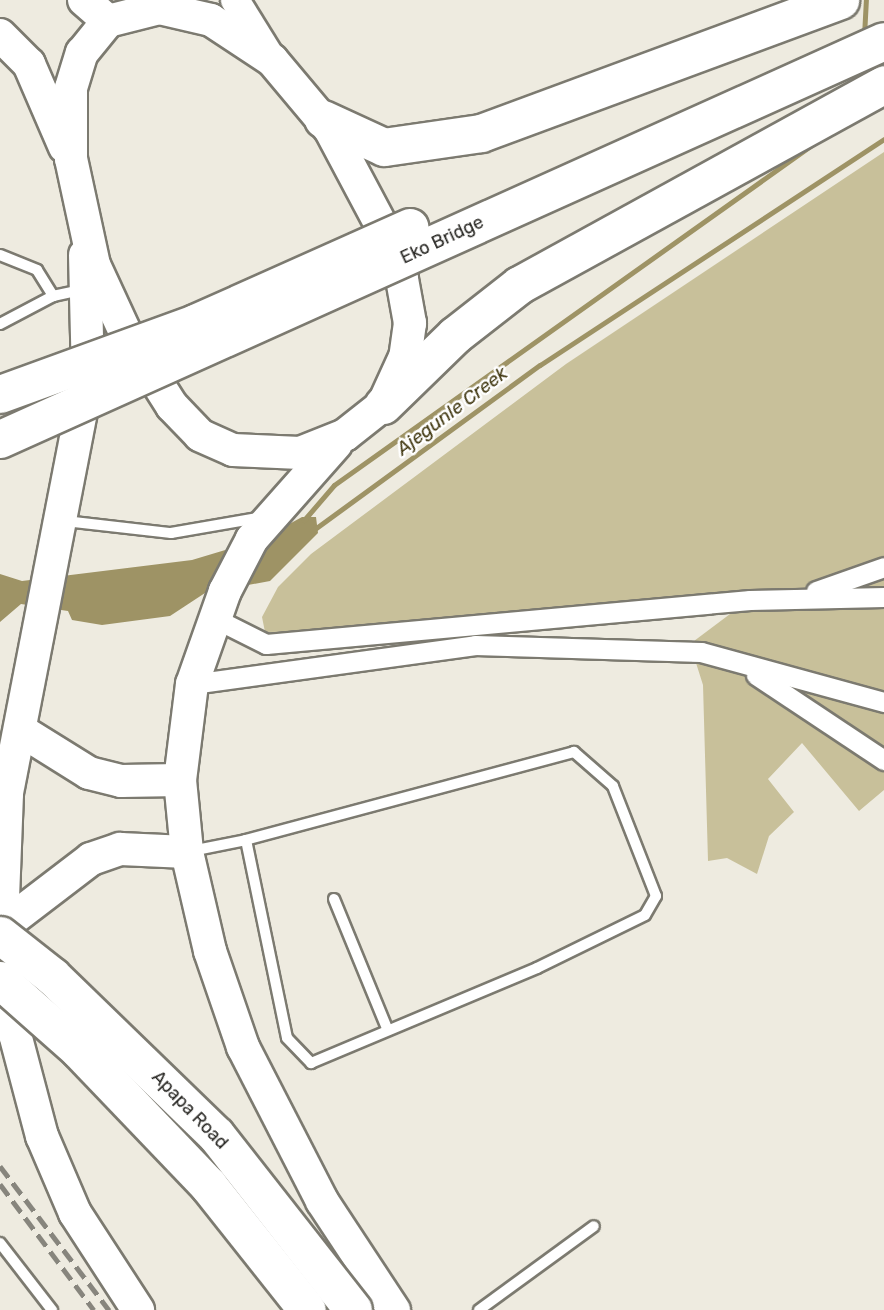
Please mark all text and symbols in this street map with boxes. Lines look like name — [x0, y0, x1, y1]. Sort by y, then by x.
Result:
street label: Eko Bridge — [397, 211, 487, 269]
water label: Ajegunle Creek — [392, 362, 512, 460]
street label: Apapa Road — [147, 1066, 233, 1154]

